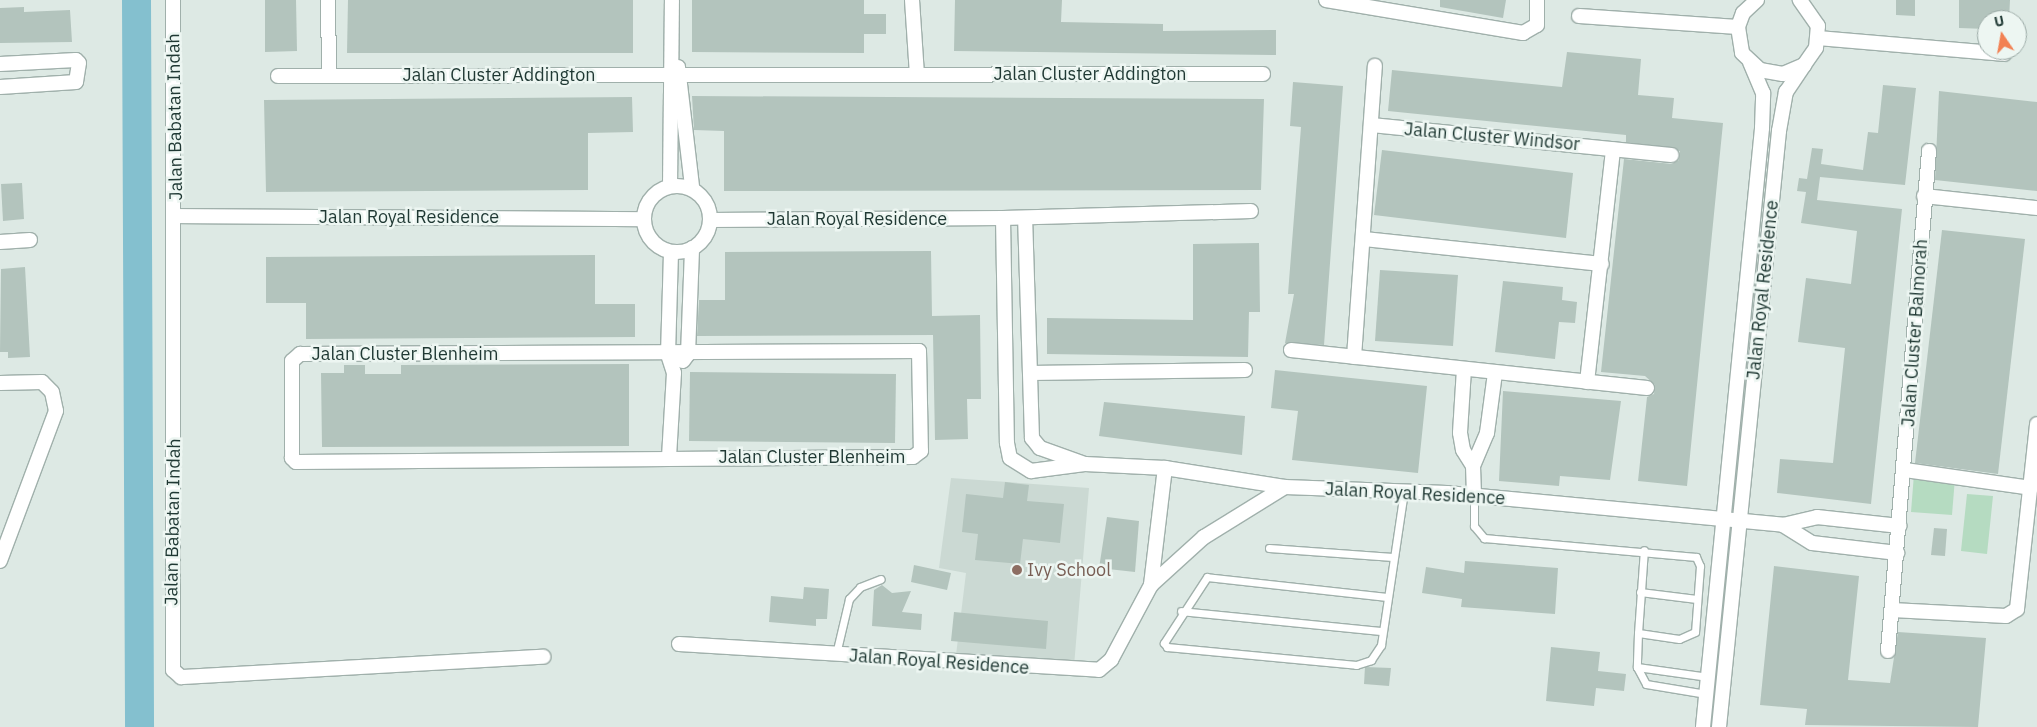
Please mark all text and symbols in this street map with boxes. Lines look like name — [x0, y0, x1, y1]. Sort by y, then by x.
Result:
north arrow — [1977, 10, 2027, 60]
text: U — [1992, 11, 2006, 31]
street label: Jalan Babatan Indah — [163, 33, 187, 201]
street label: Jalan Cluster Addington — [994, 63, 1186, 85]
street label: Jalan Cluster Addington — [403, 64, 595, 86]
street label: Jalan Cluster Windsor — [1403, 119, 1581, 155]
street label: Jalan Royal Residence — [1743, 199, 1783, 381]
street label: Jalan Royal Residence — [319, 206, 499, 228]
street label: Jalan Royal Residence — [767, 208, 947, 230]
street label: Jalan Cluster Balmorah — [1898, 238, 1932, 428]
street label: Jalan Cluster Blenheim — [312, 343, 498, 365]
street label: Jalan Babatan Indah — [161, 438, 185, 606]
street label: Jalan Cluster Blenheim — [719, 446, 905, 468]
street label: Jalan Royal Residence — [1324, 478, 1506, 510]
place label: Ivy School — [1027, 559, 1111, 581]
marker: Ivy School — [1011, 564, 1023, 576]
street label: Jalan Royal Residence — [848, 645, 1030, 679]

